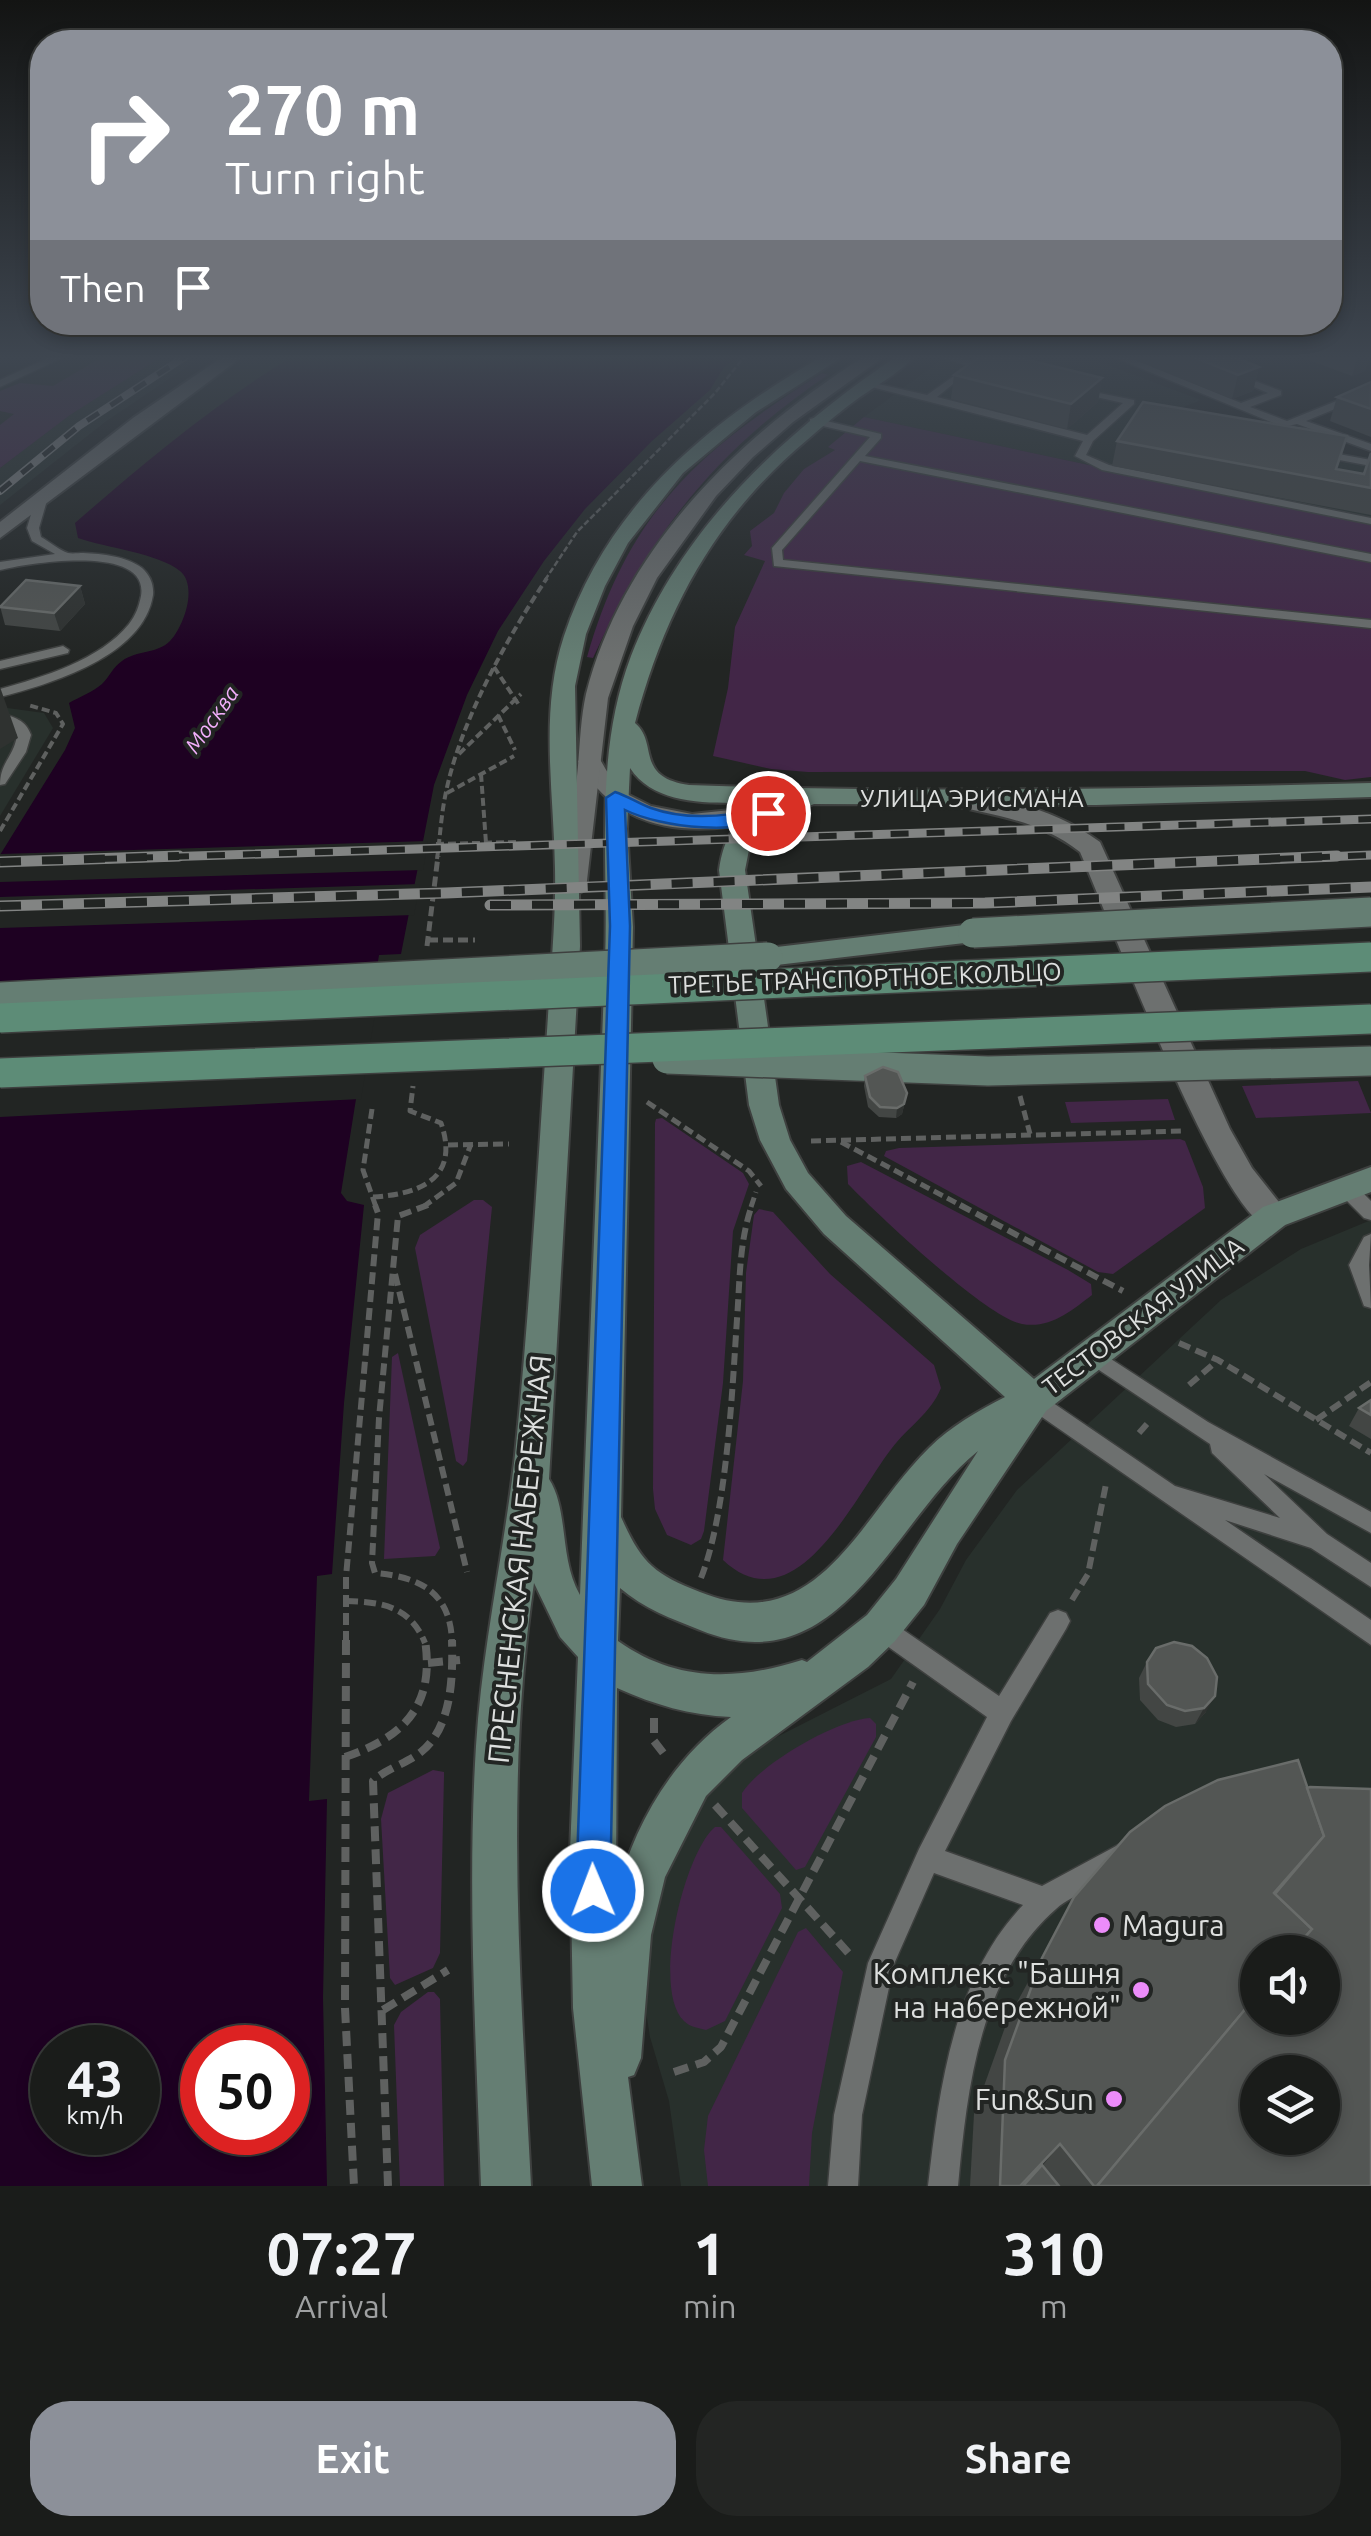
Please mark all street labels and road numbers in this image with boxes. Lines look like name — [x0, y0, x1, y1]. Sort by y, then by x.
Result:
street label: УЛИЦА ЭРИСМАНА — [860, 784, 1084, 812]
street label: ТРЕТЬЕ ТРАНСПОРТНОЕ КОЛЬЦО — [668, 957, 1062, 999]
street label: ТЕСТОВСКАЯ УЛИЦА — [1037, 1231, 1249, 1401]
street label: ПРЕСНЕНСКАЯ НАБЕРЕЖНАЯ — [481, 1353, 557, 1765]

